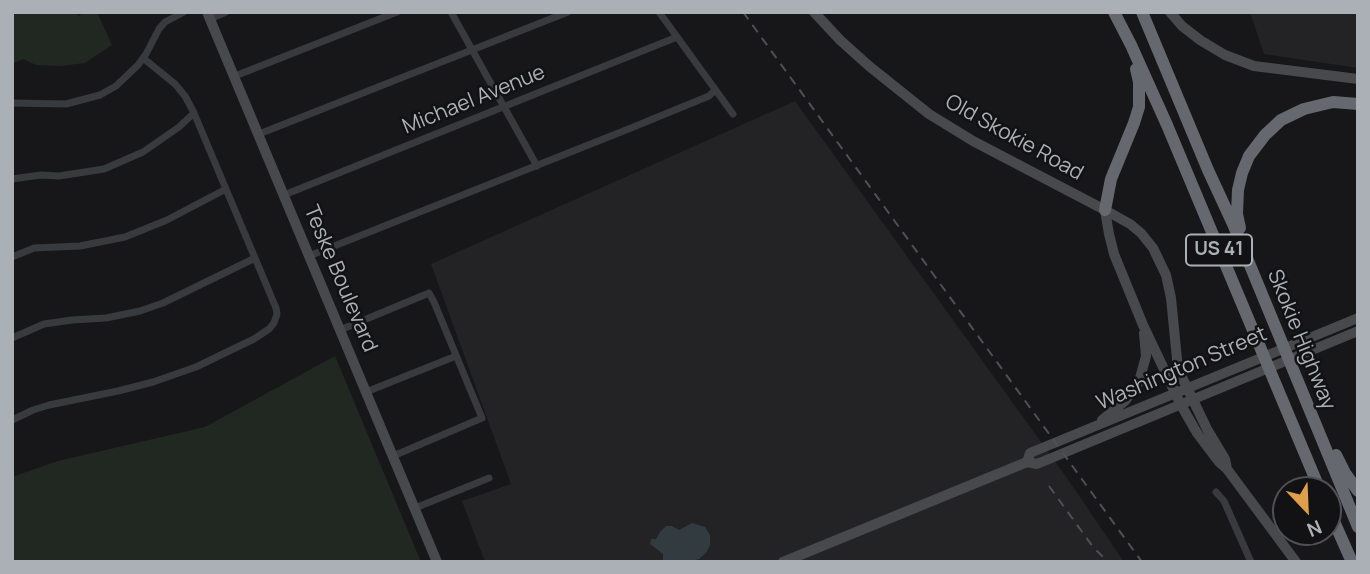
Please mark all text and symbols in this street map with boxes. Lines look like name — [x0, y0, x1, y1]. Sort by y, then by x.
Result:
street label: Michael Avenue — [399, 60, 549, 140]
street label: Old Skokie Road — [941, 90, 1087, 186]
street label: Teske Boulevard — [298, 202, 382, 356]
road number: US 41 — [1186, 234, 1252, 266]
street label: Skokie Highway — [1261, 266, 1341, 414]
street label: Washington Street — [1093, 322, 1271, 416]
north arrow — [1272, 476, 1342, 546]
text: N — [1303, 514, 1326, 543]

